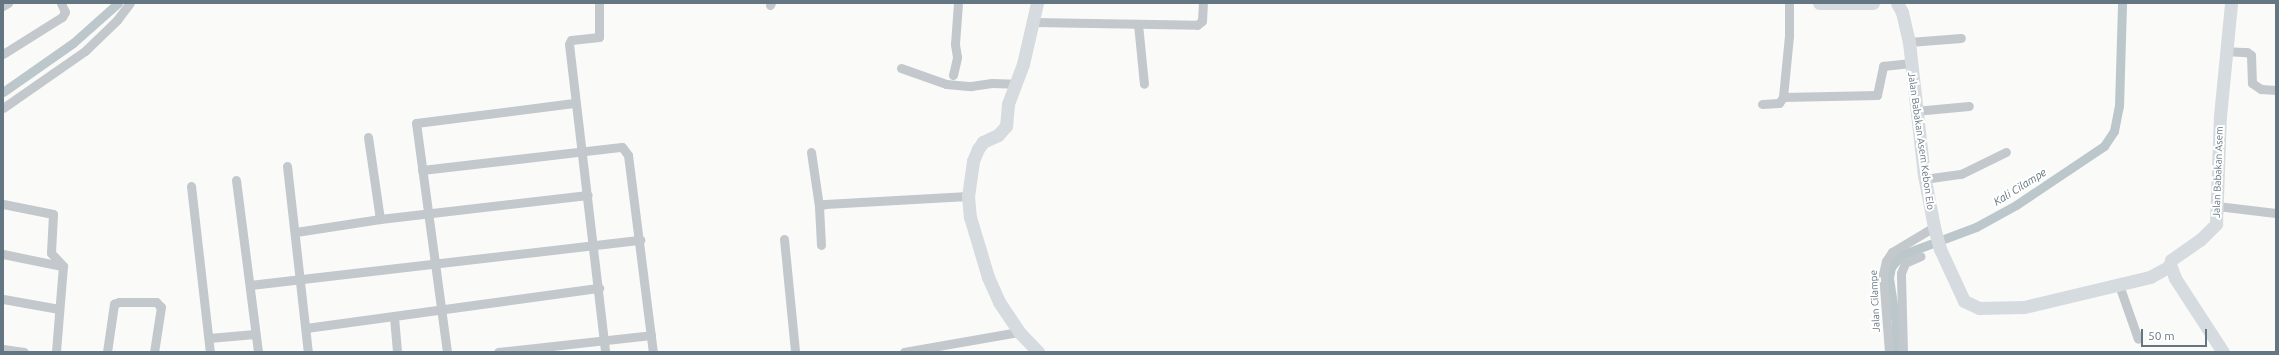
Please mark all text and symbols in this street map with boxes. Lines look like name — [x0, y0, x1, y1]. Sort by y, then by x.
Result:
street label: Jalan Babakan Asem Kebon Elo — [1905, 71, 1937, 211]
street label: Jalan Babakan Asem — [2210, 126, 2226, 218]
water label: Kali Cilampe — [1991, 166, 2049, 208]
street label: Jalan Cilampe — [1867, 270, 1883, 332]
scale bar — [2143, 321, 2209, 347]
text: 50 m — [2148, 329, 2175, 342]

